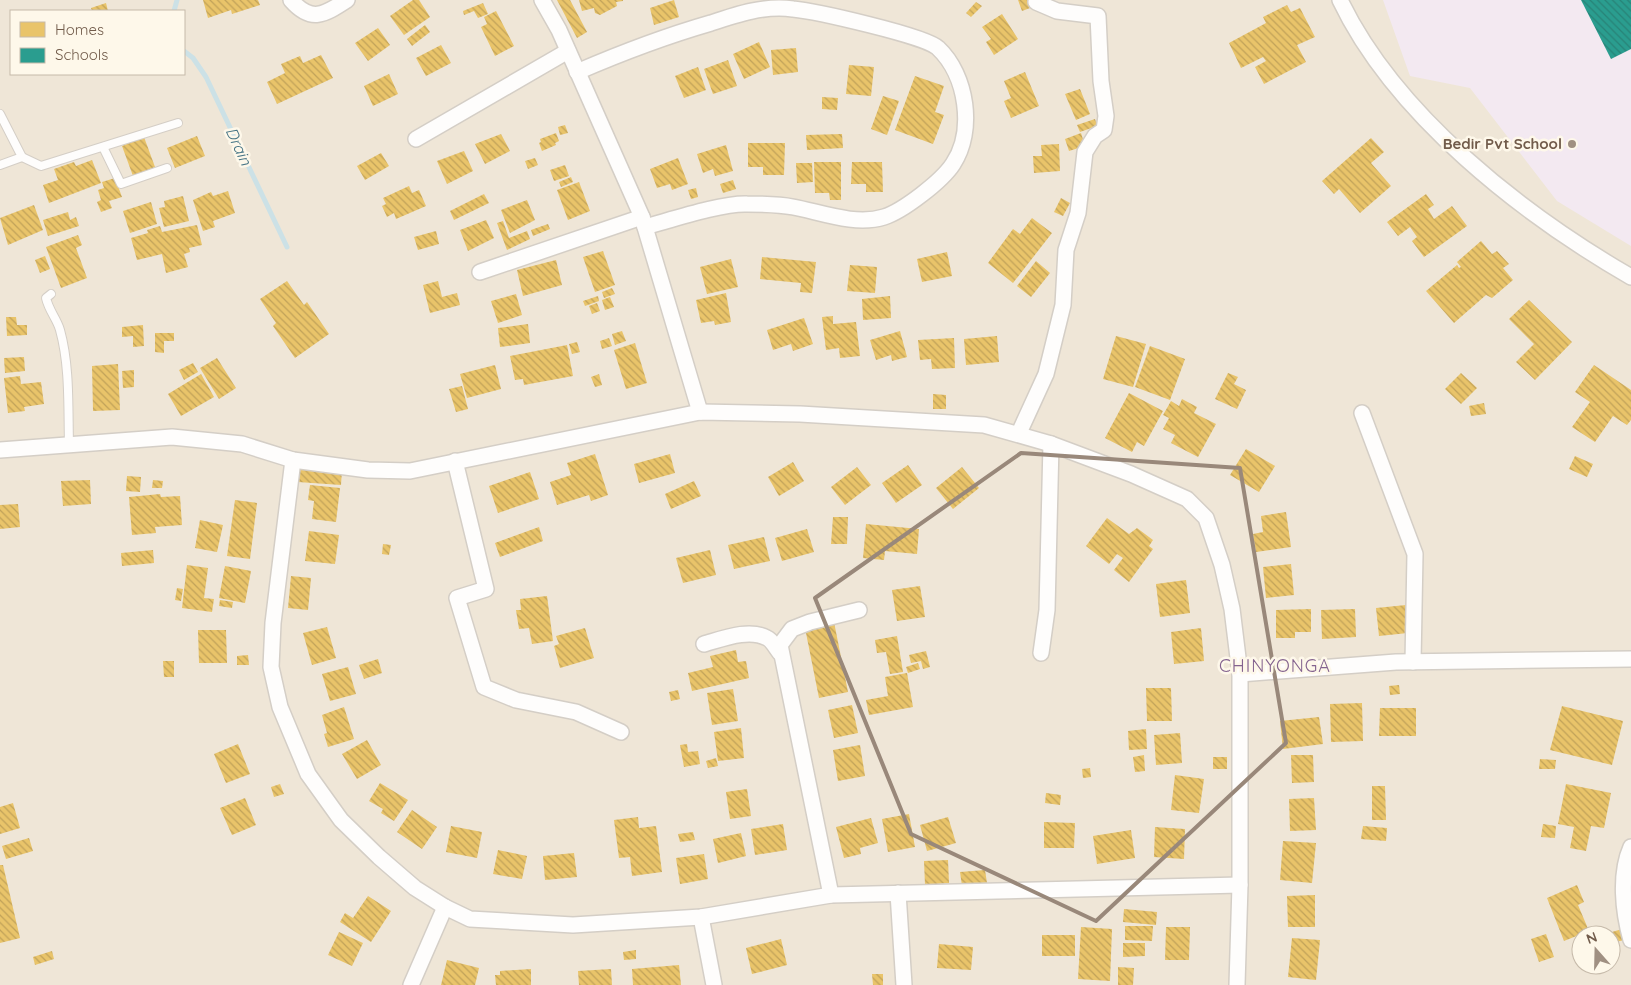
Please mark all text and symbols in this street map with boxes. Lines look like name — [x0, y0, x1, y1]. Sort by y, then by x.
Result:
legend — [10, 10, 185, 75]
text: Homes — [55, 20, 104, 39]
text: Schools — [55, 45, 108, 64]
water label: Drain — [222, 124, 257, 169]
place label: Bedir Pvt School — [1443, 134, 1562, 153]
marker: Bedir Pvt School — [1566, 138, 1578, 150]
district label: CHINYONGA — [1219, 654, 1331, 677]
north arrow — [1571, 925, 1621, 975]
text: N — [1584, 928, 1599, 948]

